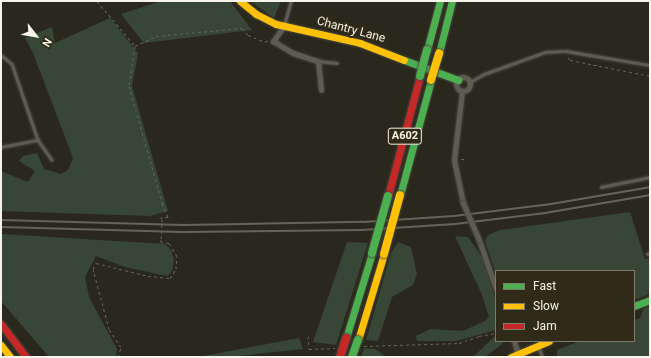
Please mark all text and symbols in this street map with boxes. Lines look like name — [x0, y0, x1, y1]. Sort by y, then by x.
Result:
street label: Chantry Lane — [315, 14, 387, 46]
north arrow — [16, 16, 56, 56]
text: N — [39, 36, 54, 49]
road number: A602 — [387, 127, 423, 145]
legend — [495, 270, 635, 342]
text: Fast — [533, 279, 556, 293]
text: Slow — [533, 299, 559, 313]
text: Jam — [533, 319, 557, 333]

